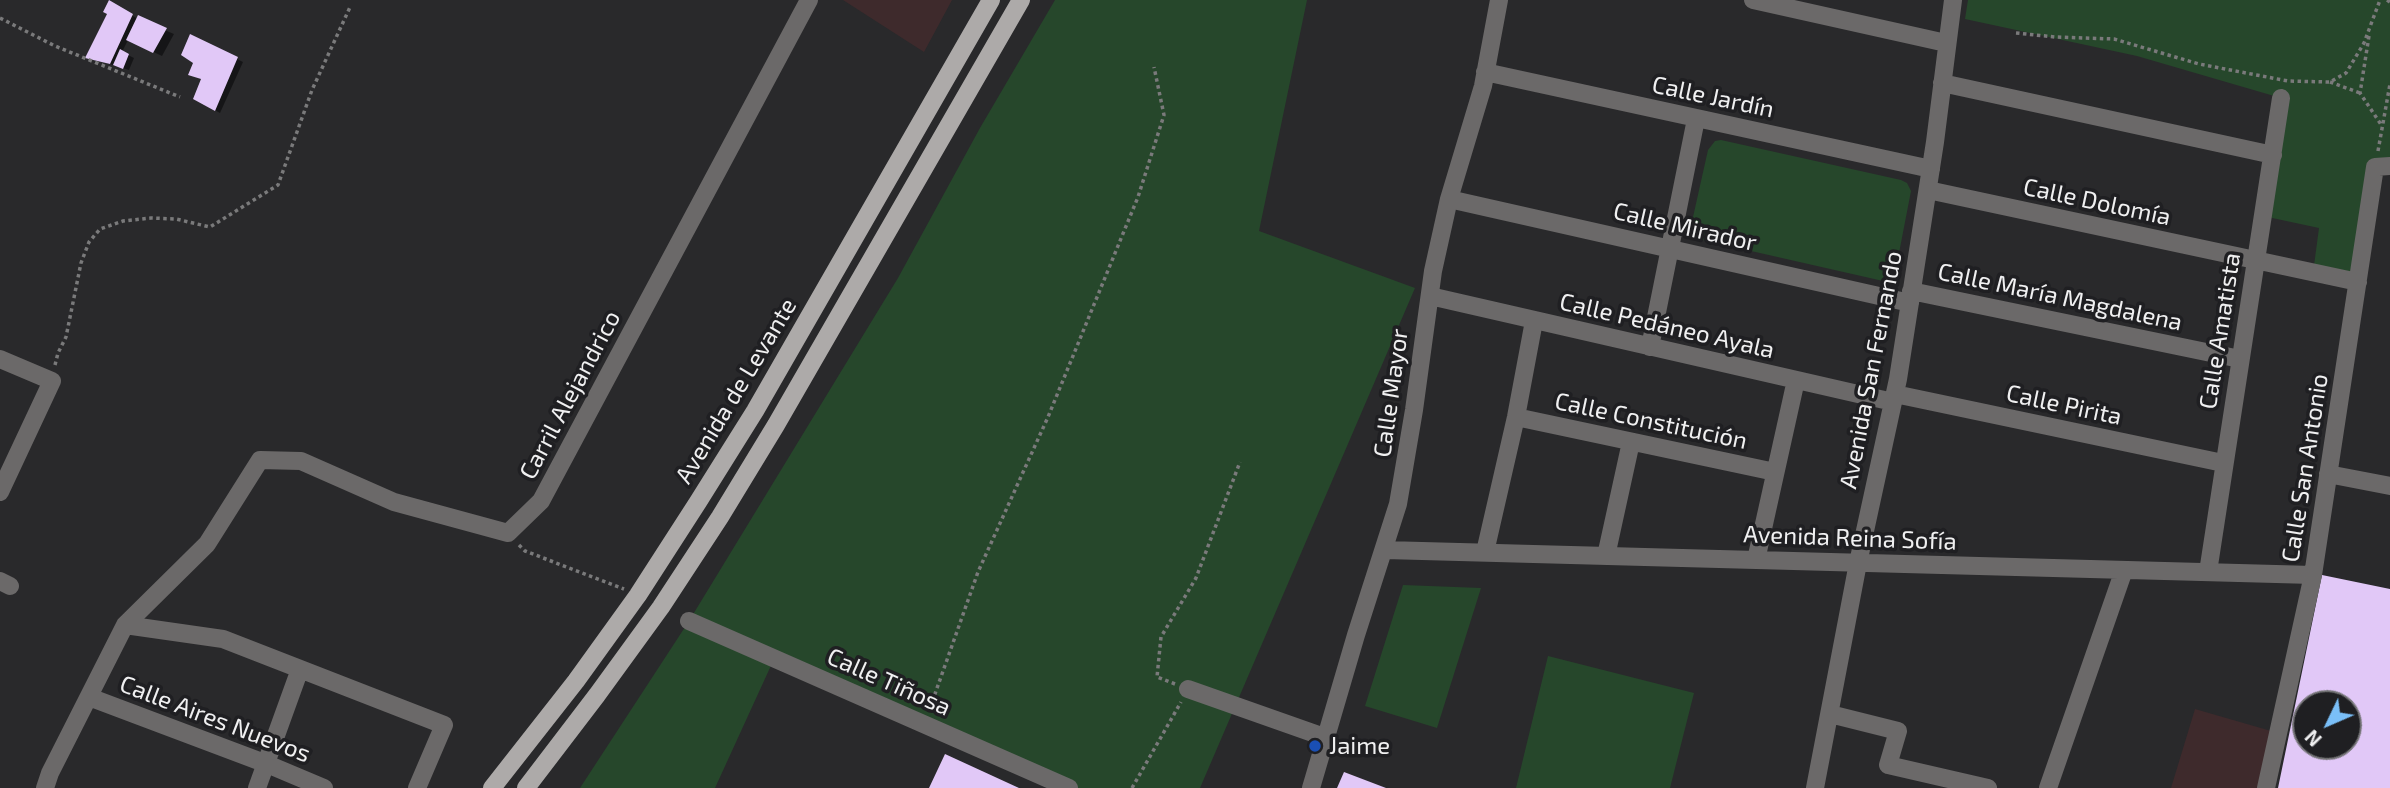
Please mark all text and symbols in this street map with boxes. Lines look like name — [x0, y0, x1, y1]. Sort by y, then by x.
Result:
street label: Calle Jardín — [1649, 70, 1777, 124]
street label: Calle Dolomía — [2021, 172, 2173, 232]
street label: Calle Mirador — [1611, 197, 1759, 257]
street label: Avenida San Fernando — [1834, 249, 1908, 491]
street label: Calle Amatista — [2193, 251, 2247, 411]
street label: Calle María Magdalena — [1935, 257, 2185, 337]
street label: Calle Pedáneo Ayala — [1557, 287, 1777, 365]
street label: Avenida de Levante — [669, 293, 803, 489]
street label: Carril Alejandrico — [513, 306, 627, 484]
street label: Calle Mayor — [1368, 327, 1414, 459]
street label: Calle San Antonio — [2276, 372, 2334, 564]
street label: Calle Pirita — [2004, 379, 2124, 431]
street label: Calle Constitución — [1552, 387, 1750, 455]
street label: Avenida Reina Sofía — [1743, 520, 1957, 556]
street label: Calle Tiñosa — [823, 642, 955, 722]
street label: Calle Aires Nuevos — [116, 669, 314, 769]
north arrow — [2292, 690, 2362, 760]
text: N — [2300, 726, 2326, 751]
place label: Jaime — [1329, 732, 1390, 760]
marker: Jaime — [1307, 738, 1323, 754]

